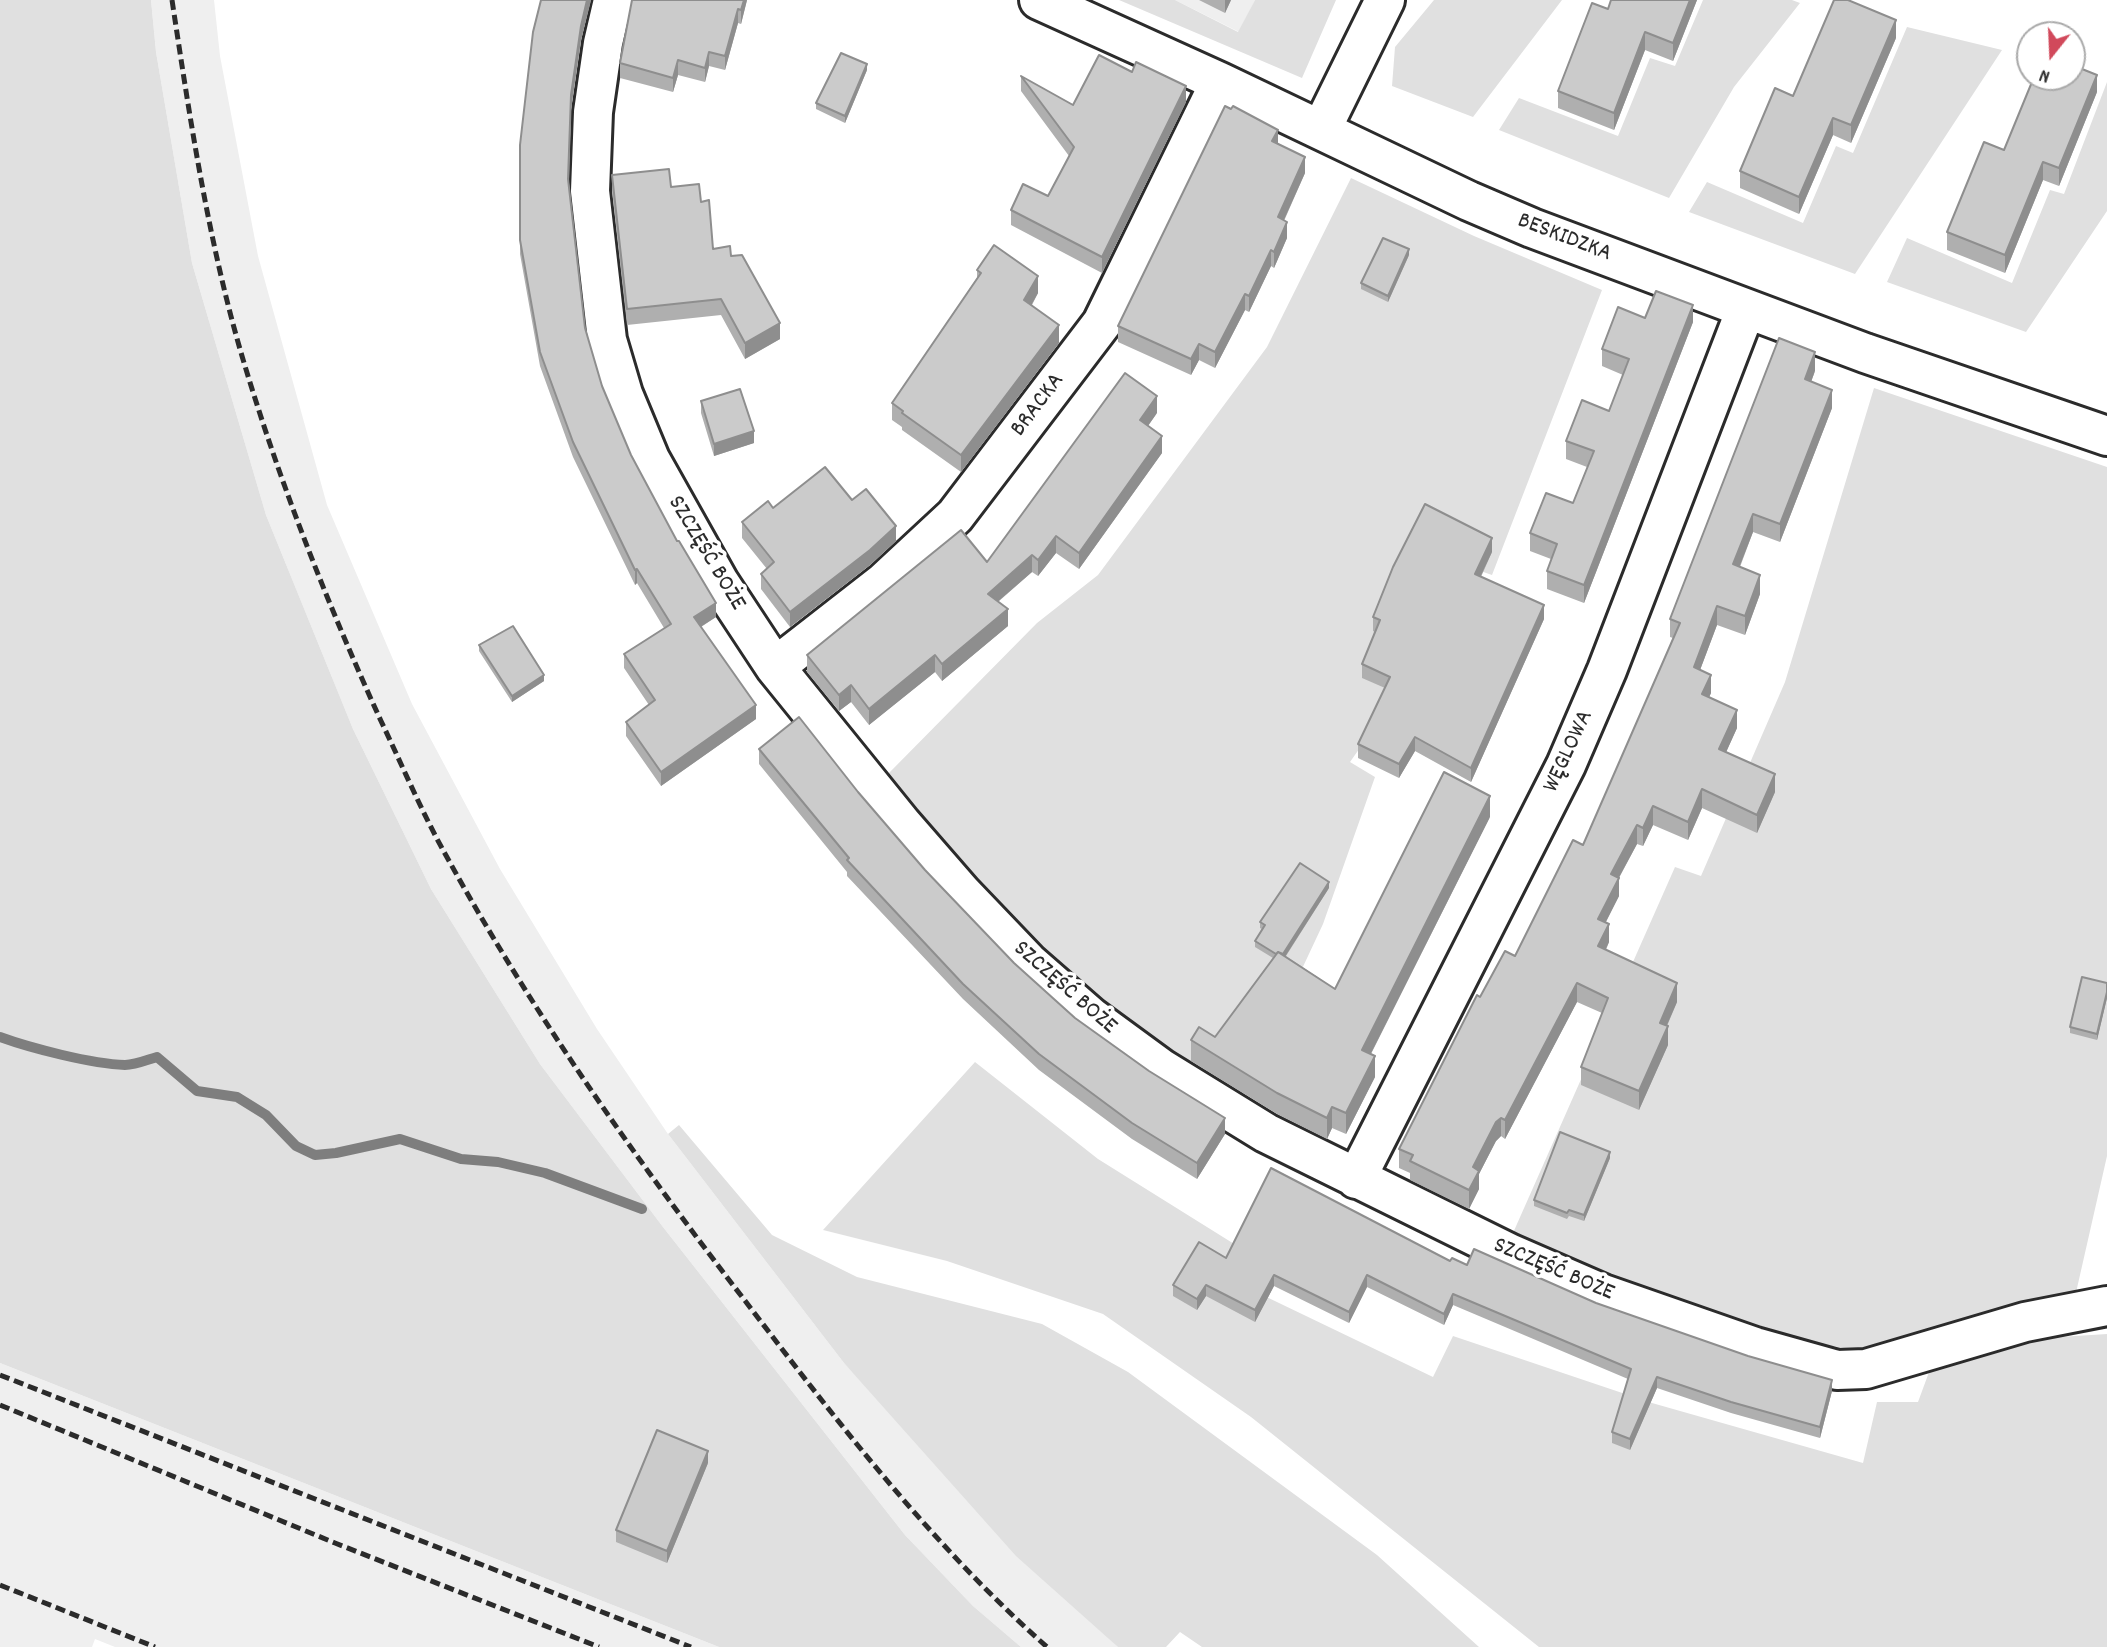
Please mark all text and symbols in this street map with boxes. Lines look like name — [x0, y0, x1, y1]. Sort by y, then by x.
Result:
north arrow — [2016, 21, 2086, 91]
text: N — [2036, 60, 2054, 89]
street label: BESKIDZKA — [1513, 208, 1615, 270]
street label: BRACKA — [1006, 368, 1072, 444]
street label: SZCZĘŚĆ BOŻE — [660, 492, 750, 616]
street label: WĘGLOWA — [1539, 706, 1601, 798]
street label: SZCZĘŚĆ BOŻE — [1006, 936, 1122, 1042]
street label: SZCZĘŚĆ BOŻE — [1488, 1233, 1618, 1309]

